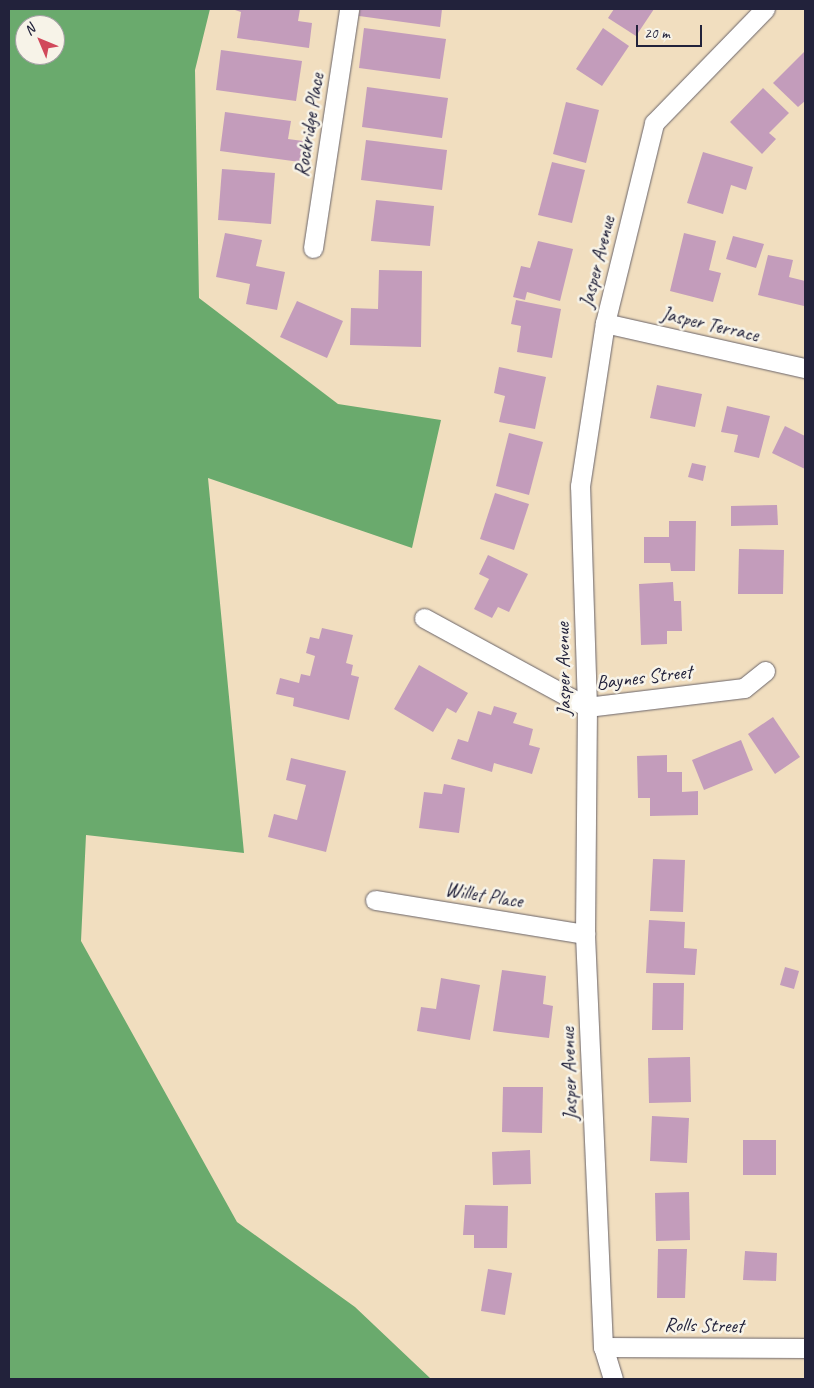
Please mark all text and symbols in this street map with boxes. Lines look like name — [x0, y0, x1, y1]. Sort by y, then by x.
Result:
north arrow — [15, 15, 65, 65]
scale bar — [639, 15, 705, 47]
text: N — [21, 21, 39, 39]
text: 20 m — [644, 24, 670, 43]
street label: Rockridge Place — [289, 72, 329, 178]
street label: Jasper Avenue — [574, 214, 620, 310]
street label: Jasper Terrace — [660, 301, 760, 347]
street label: Jasper Avenue — [550, 622, 576, 716]
street label: Baynes Street — [595, 659, 693, 695]
street label: Willet Place — [443, 877, 525, 913]
street label: Jasper Avenue — [555, 1027, 583, 1121]
street label: Rolls Street — [664, 1312, 744, 1338]

